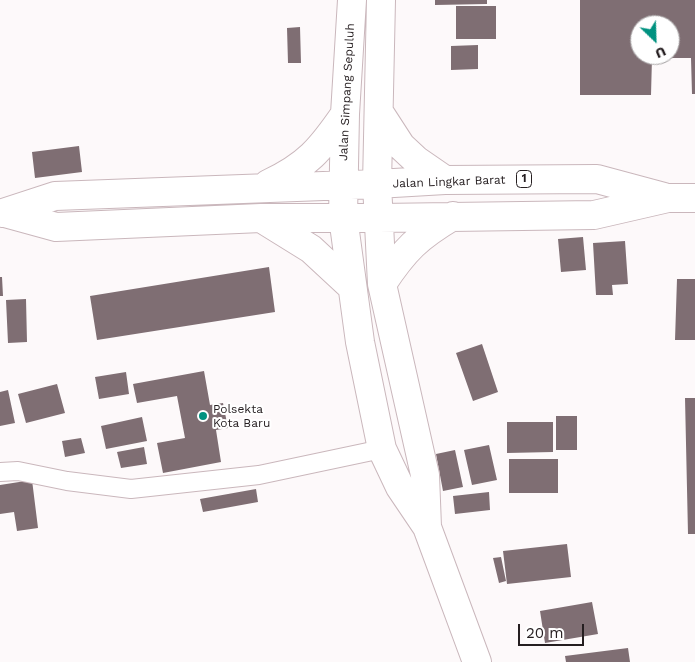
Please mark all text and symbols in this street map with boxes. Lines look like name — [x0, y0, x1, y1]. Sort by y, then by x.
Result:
north arrow — [630, 15, 680, 65]
street label: Jalan Simpang Sepuluh — [336, 23, 358, 161]
text: U — [653, 43, 669, 62]
road number: 1 — [516, 170, 532, 188]
street label: Jalan Lingkar Barat — [392, 173, 506, 191]
place label: Polsekta Kota Baru — [213, 402, 270, 430]
marker: Polsekta Kota Baru — [197, 410, 209, 422]
scale bar — [520, 614, 586, 646]
text: 20 m — [526, 624, 564, 642]

